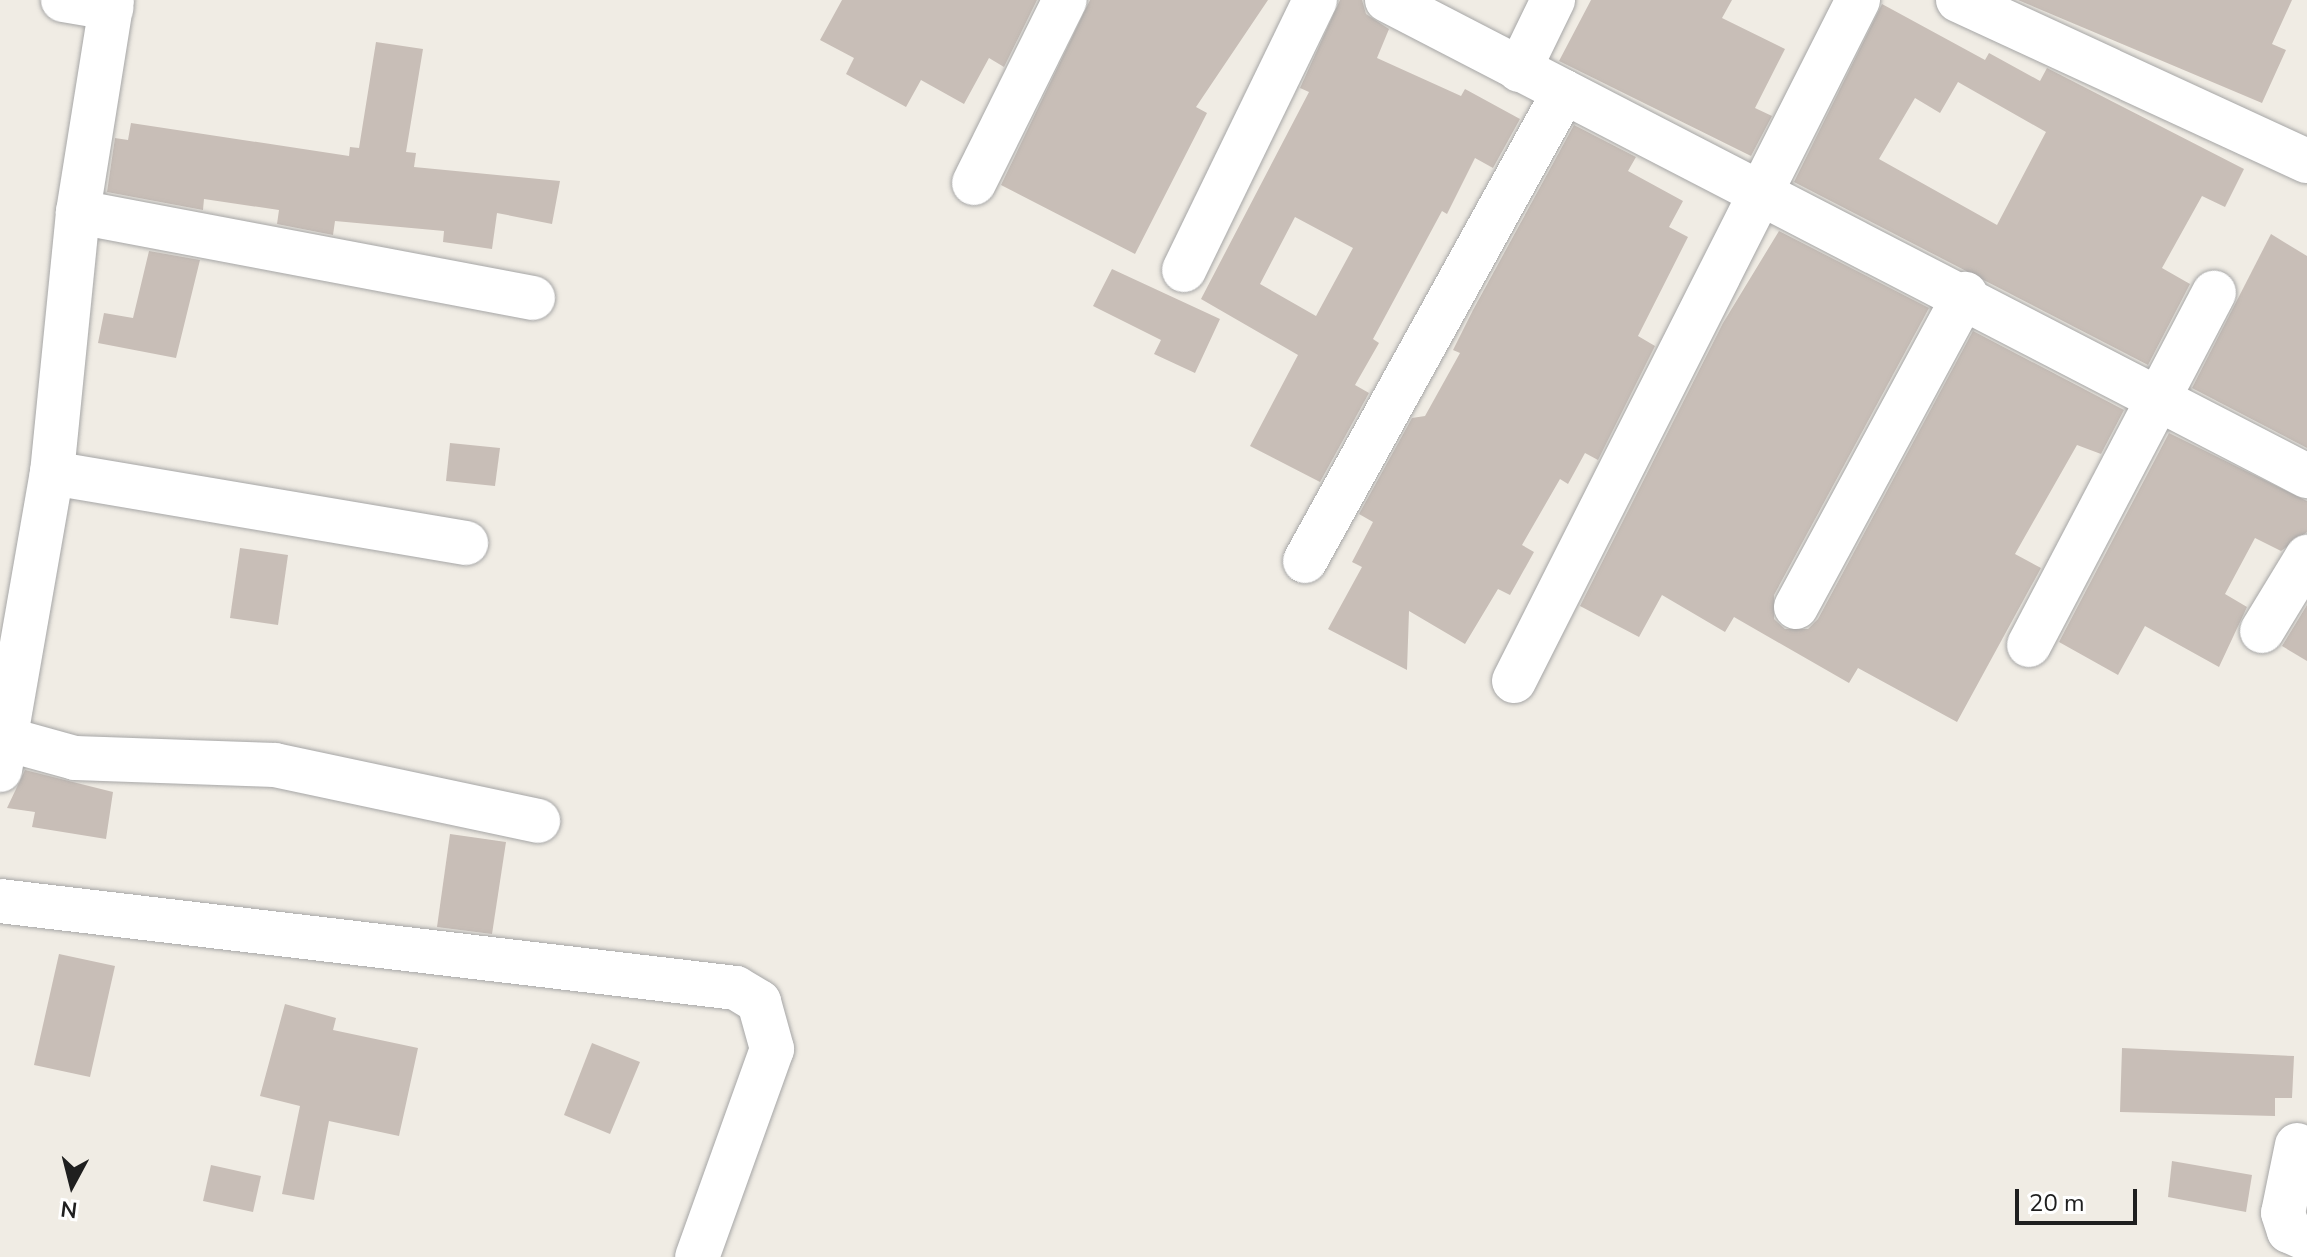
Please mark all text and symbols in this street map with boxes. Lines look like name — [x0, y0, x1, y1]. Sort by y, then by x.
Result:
north arrow — [32, 1145, 112, 1225]
scale bar — [2019, 1173, 2141, 1223]
text: 20 m — [2029, 1187, 2085, 1219]
text: N — [59, 1193, 79, 1225]

